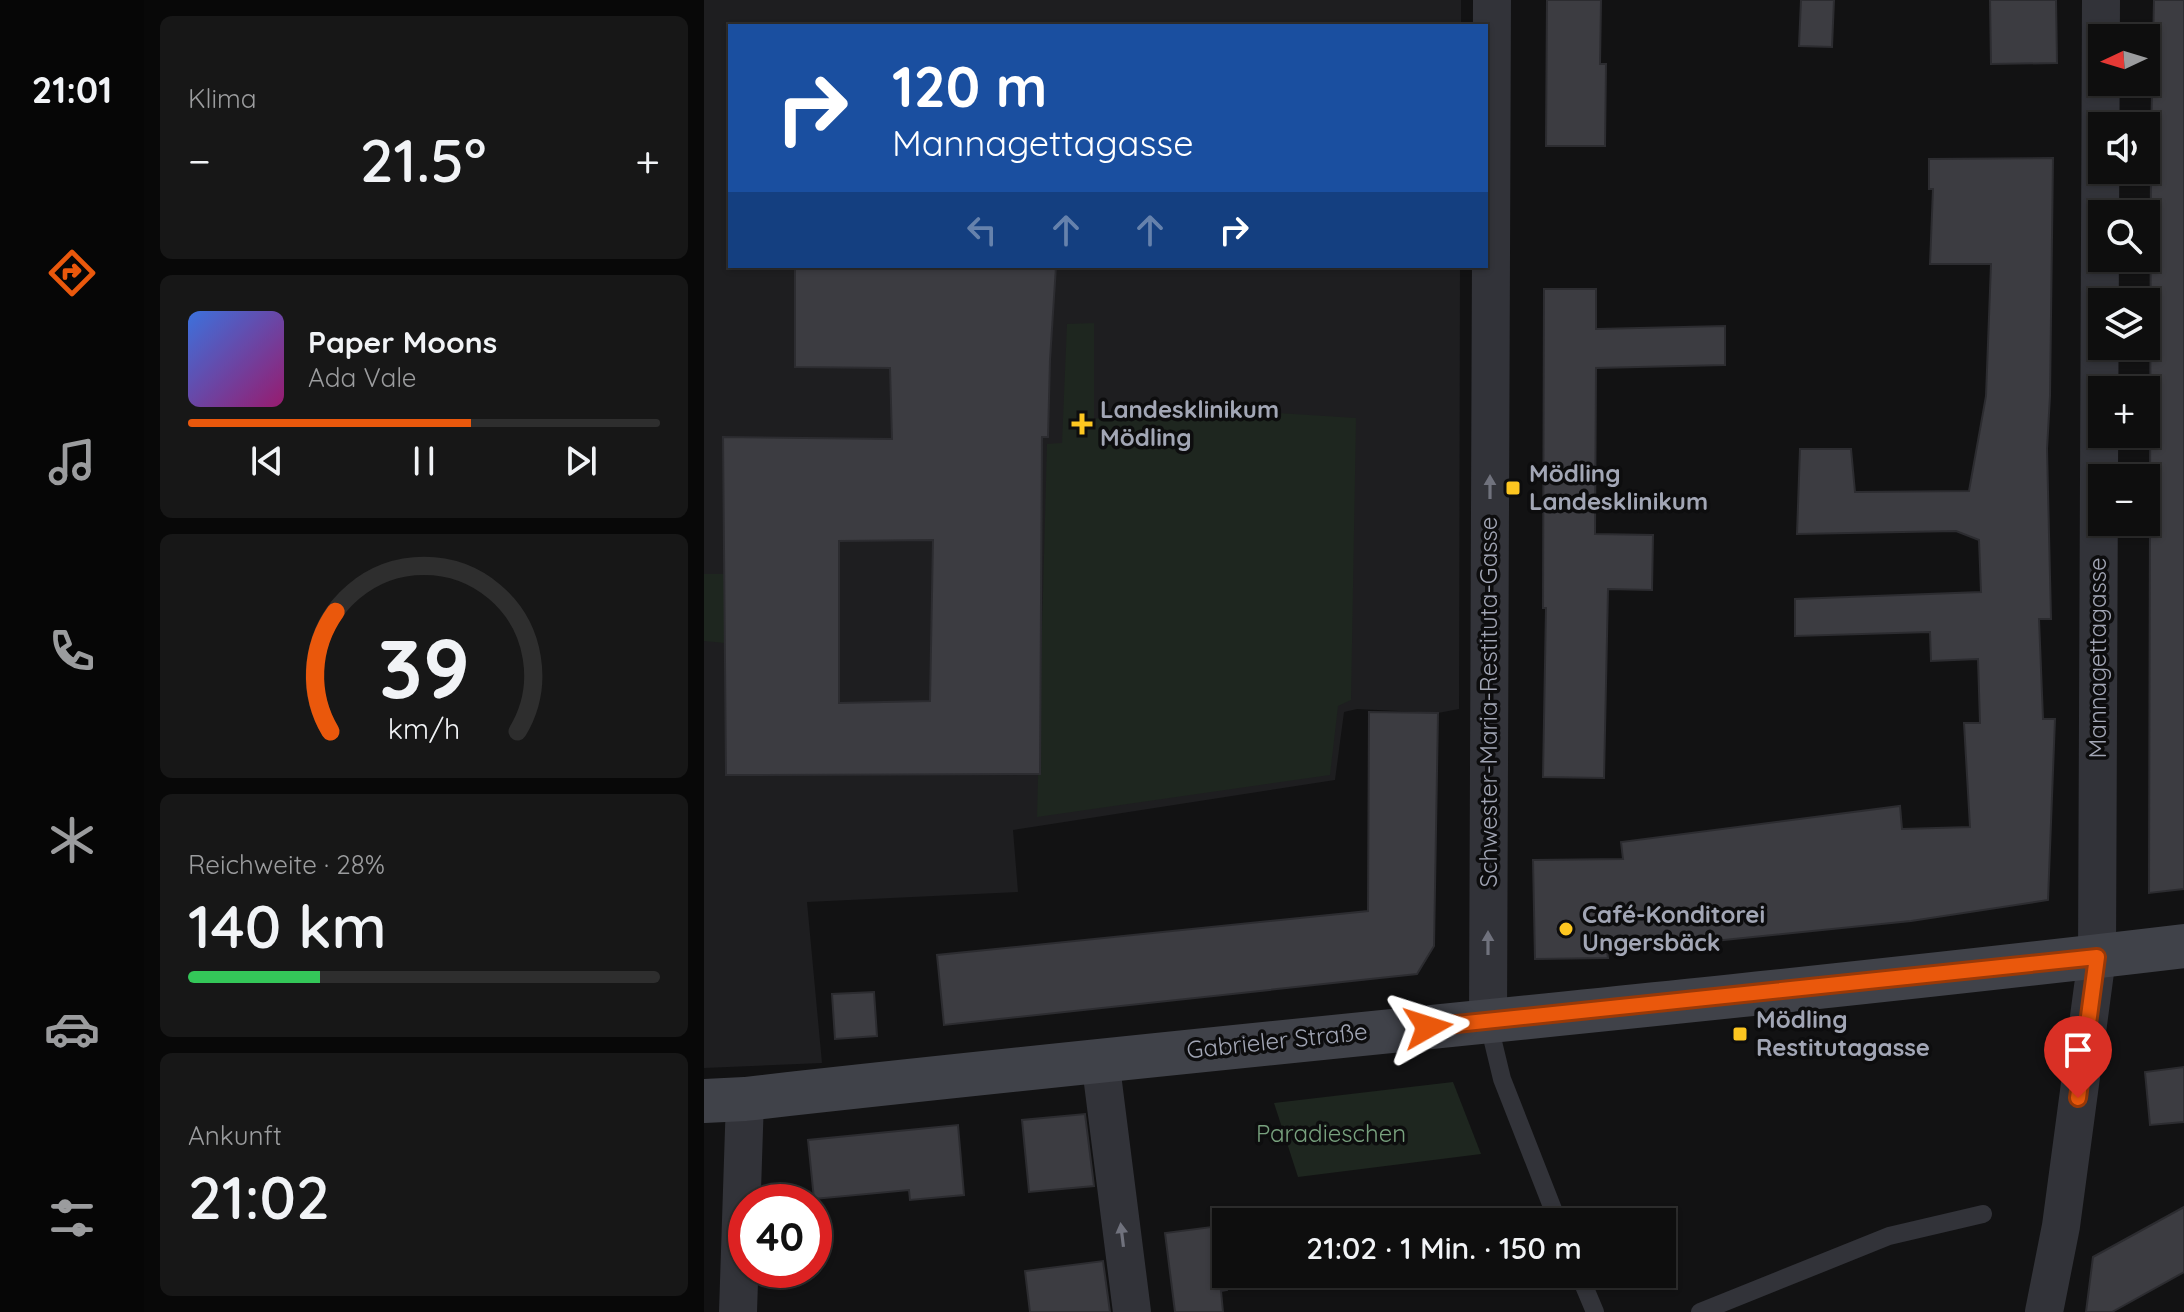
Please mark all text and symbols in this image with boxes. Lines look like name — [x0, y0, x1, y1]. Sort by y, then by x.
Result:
north arrow — [2088, 24, 2160, 96]
map controls — [2088, 24, 2160, 536]
text: 120 m — [892, 51, 1047, 121]
icon: right — [760, 56, 864, 160]
text: 21:01 — [32, 67, 112, 112]
text: Klima — [188, 82, 257, 115]
button: sound — [2088, 112, 2160, 184]
text: Mannagettagasse — [892, 120, 1194, 165]
text: 21.5° — [360, 122, 486, 197]
text: − — [188, 133, 211, 188]
text: + — [635, 133, 660, 188]
button: search — [2088, 200, 2160, 272]
icon: left — [960, 208, 1004, 252]
icon: ahead — [1044, 208, 1088, 252]
icon: ahead — [1128, 208, 1172, 252]
icon: right — [1212, 208, 1256, 252]
icon: directions — [44, 245, 100, 301]
button: layers — [2088, 288, 2160, 360]
text: Paper Moons — [308, 323, 497, 361]
text: Ada Vale — [308, 361, 417, 394]
button: + — [2088, 376, 2160, 448]
place label: Landesklinikum Mödling — [1100, 394, 1279, 452]
marker: Landesklinikum Mödling — [1071, 413, 1093, 435]
icon: music — [44, 434, 100, 490]
icon: previous — [245, 439, 289, 483]
icon: pause — [402, 439, 446, 483]
icon: next — [559, 439, 603, 483]
place label: Mödling Landesklinikum — [1529, 458, 1708, 516]
button: − — [2088, 464, 2160, 536]
one-way arrow — [1484, 474, 1496, 499]
marker: Mödling Landesklinikum — [1504, 479, 1522, 497]
street label: Schwester-Maria-Restituta-Gasse — [1473, 517, 1503, 887]
street label: Mannagettagasse — [2082, 557, 2112, 759]
text: 39 — [378, 615, 470, 719]
icon: phone — [44, 623, 100, 679]
text: km/h — [388, 710, 460, 746]
icon: climate — [44, 812, 100, 868]
text: Reichweite · 28% — [188, 848, 385, 881]
text: 140 km — [188, 888, 387, 963]
place label: Café-Konditorei Ungersbäck — [1582, 899, 1765, 957]
marker: Café-Konditorei Ungersbäck — [1557, 920, 1575, 938]
one-way arrow — [1482, 930, 1494, 955]
position arrow — [1386, 985, 1470, 1069]
icon: car — [44, 1001, 100, 1057]
place label: Mödling Restitutagasse — [1756, 1004, 1930, 1062]
street label: Gabrieler Straße — [1185, 1016, 1369, 1064]
pin — [2044, 1016, 2112, 1098]
marker: Mödling Restitutagasse — [1731, 1025, 1749, 1043]
icon: arrive — [2056, 1028, 2100, 1072]
park label: Paradieschen — [1256, 1118, 1406, 1148]
text: Ankunft — [188, 1119, 282, 1152]
text: 21:02 — [188, 1159, 330, 1234]
speed limit sign: 40 — [728, 1184, 832, 1288]
icon: filters — [44, 1190, 100, 1246]
one-way arrow — [1115, 1222, 1128, 1247]
text: 21:02 · 1 Min. · 150 m — [1306, 1229, 1582, 1267]

